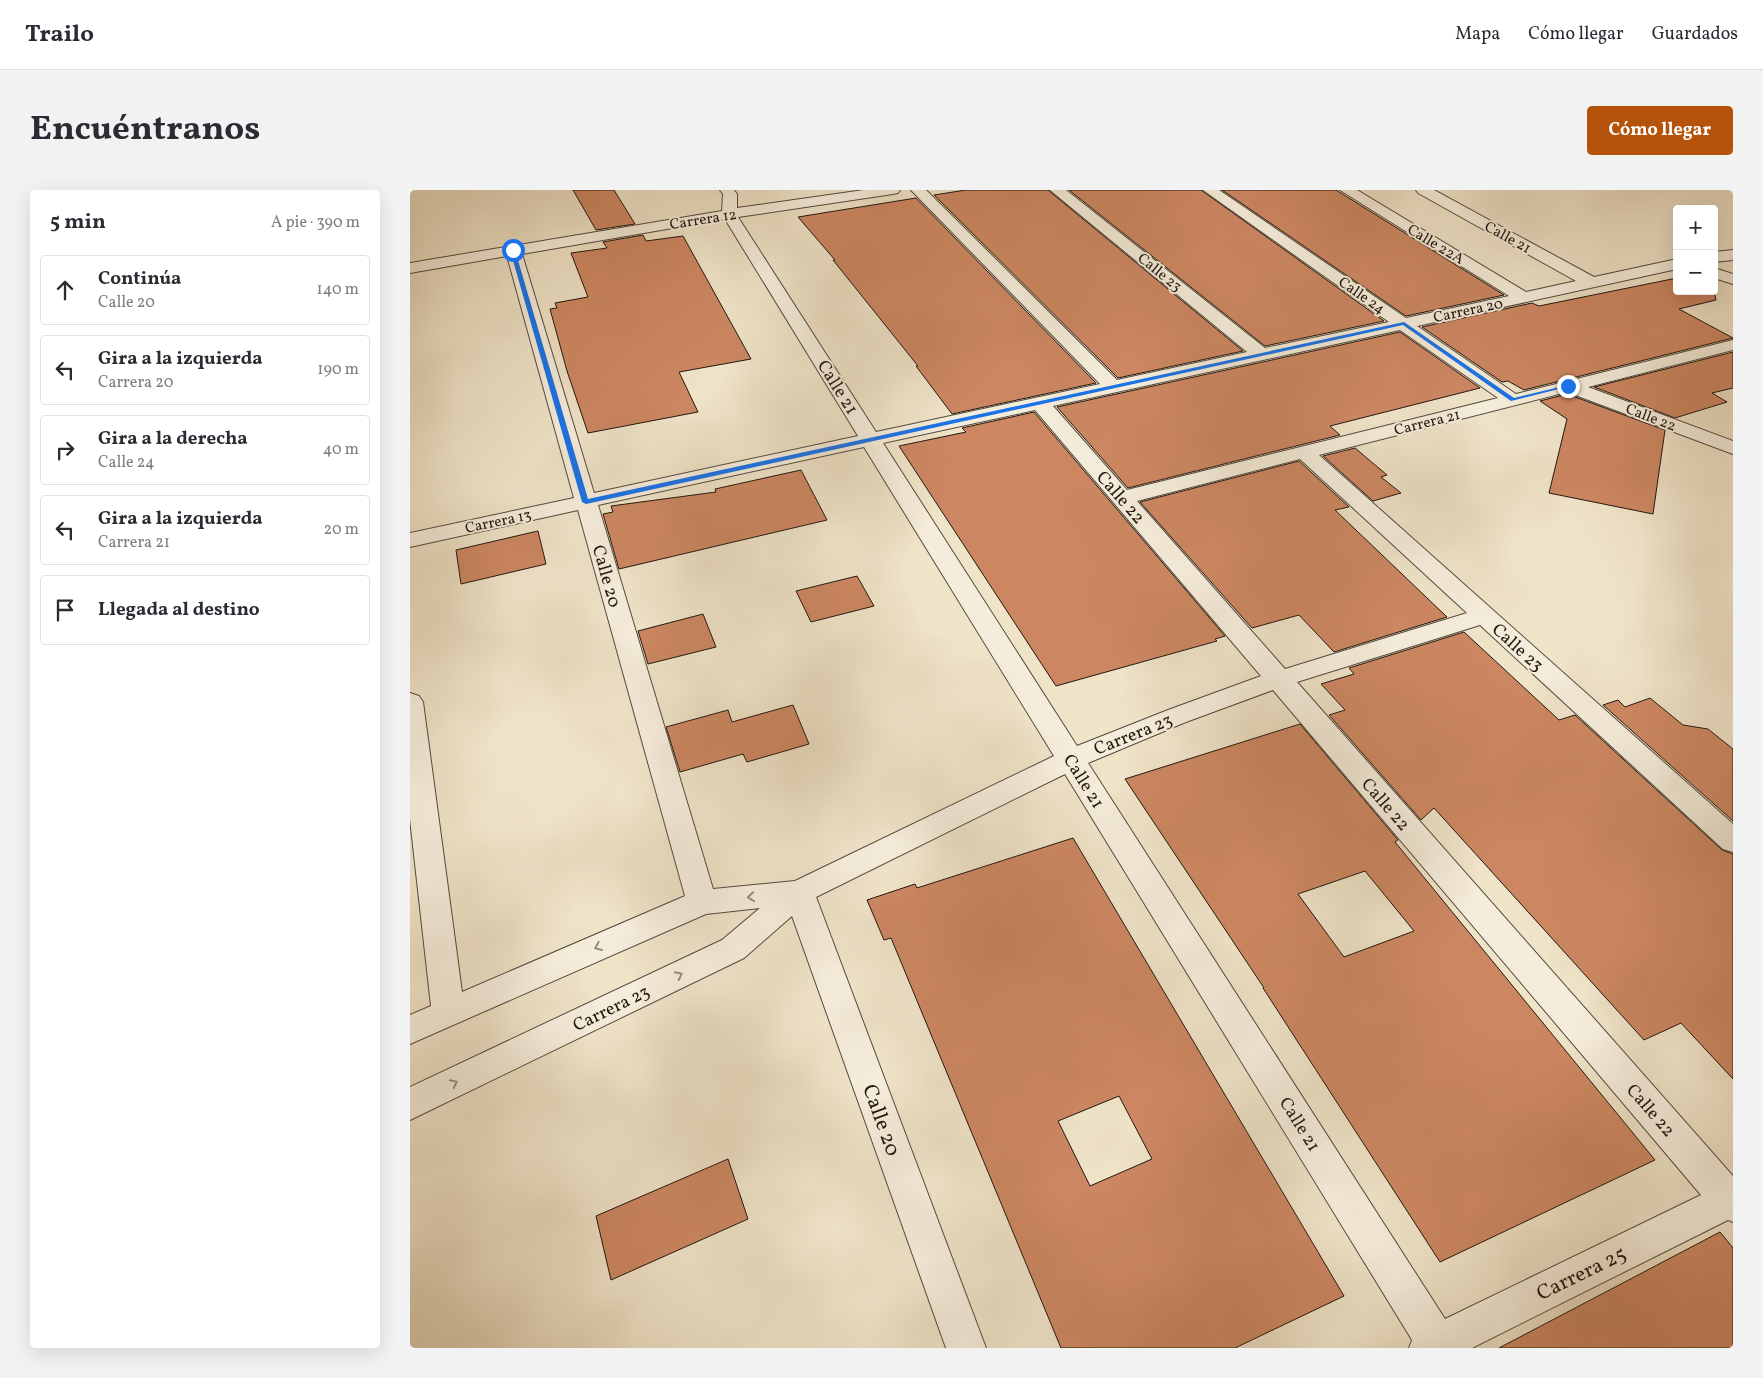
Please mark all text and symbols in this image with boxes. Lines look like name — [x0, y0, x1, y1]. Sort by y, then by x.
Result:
text: Trailo — [25, 18, 94, 52]
text: Mapa — [1455, 22, 1500, 47]
text: Cómo llegar — [1528, 22, 1624, 47]
text: Guardados — [1652, 22, 1738, 47]
text: Encuéntranos — [30, 106, 260, 154]
button: Cómo llegar — [1587, 106, 1733, 155]
street label: Carrera 12 — [668, 205, 738, 236]
map controls — [1673, 205, 1718, 295]
button: + — [1673, 205, 1718, 250]
text: 5 min — [50, 208, 106, 237]
text: A pie · 390 m — [271, 212, 360, 234]
street label: Calle 21 — [1480, 217, 1534, 260]
street label: Calle 22A — [1403, 220, 1468, 271]
route start — [502, 239, 525, 262]
street label: Calle 23 — [1132, 249, 1186, 298]
button: − — [1673, 250, 1718, 295]
text: Continúa — [98, 266, 181, 292]
street label: Calle 24 — [1333, 272, 1389, 320]
icon: ahead — [51, 276, 79, 304]
text: 140 m — [317, 279, 359, 301]
text: Calle 20 — [98, 292, 155, 314]
street label: Carrera 20 — [1432, 294, 1505, 329]
text: Gira a la izquierda — [98, 346, 263, 372]
icon: left — [51, 356, 79, 384]
street label: Calle 21 — [810, 356, 863, 420]
text: 190 m — [317, 359, 359, 381]
text: Carrera 20 — [98, 372, 173, 394]
route end — [1557, 375, 1580, 398]
street label: Calle 22 — [1622, 399, 1679, 438]
street label: Carrera 21 — [1392, 405, 1463, 442]
text: Gira a la derecha — [98, 426, 248, 452]
icon: right — [51, 436, 79, 464]
text: 40 m — [323, 439, 359, 461]
text: Calle 24 — [98, 452, 154, 474]
street label: Calle 22 — [1090, 466, 1150, 530]
street label: Carrera 13 — [463, 505, 533, 540]
text: Gira a la izquierda — [98, 506, 263, 532]
icon: left — [51, 516, 79, 544]
text: 20 m — [324, 519, 359, 541]
text: Carrera 21 — [98, 532, 170, 554]
street label: Calle 20 — [585, 542, 626, 611]
icon: arrive — [51, 596, 79, 624]
text: Llegada al destino — [98, 597, 260, 623]
street label: Calle 23 — [1486, 618, 1548, 678]
street label: Carrera 23 — [1090, 708, 1177, 762]
street label: Calle 21 — [1056, 750, 1109, 814]
street label: Calle 22 — [1355, 773, 1415, 837]
one-way arrow — [746, 891, 754, 902]
one-way arrow — [594, 941, 603, 952]
one-way arrow — [674, 971, 683, 981]
street label: Carrera 23 — [569, 980, 654, 1039]
one-way arrow — [449, 1078, 458, 1089]
street label: Calle 22 — [1620, 1079, 1680, 1143]
street label: Calle 20 — [854, 1081, 907, 1161]
street label: Calle 21 — [1272, 1093, 1325, 1157]
street label: Carrera 25 — [1532, 1240, 1631, 1309]

